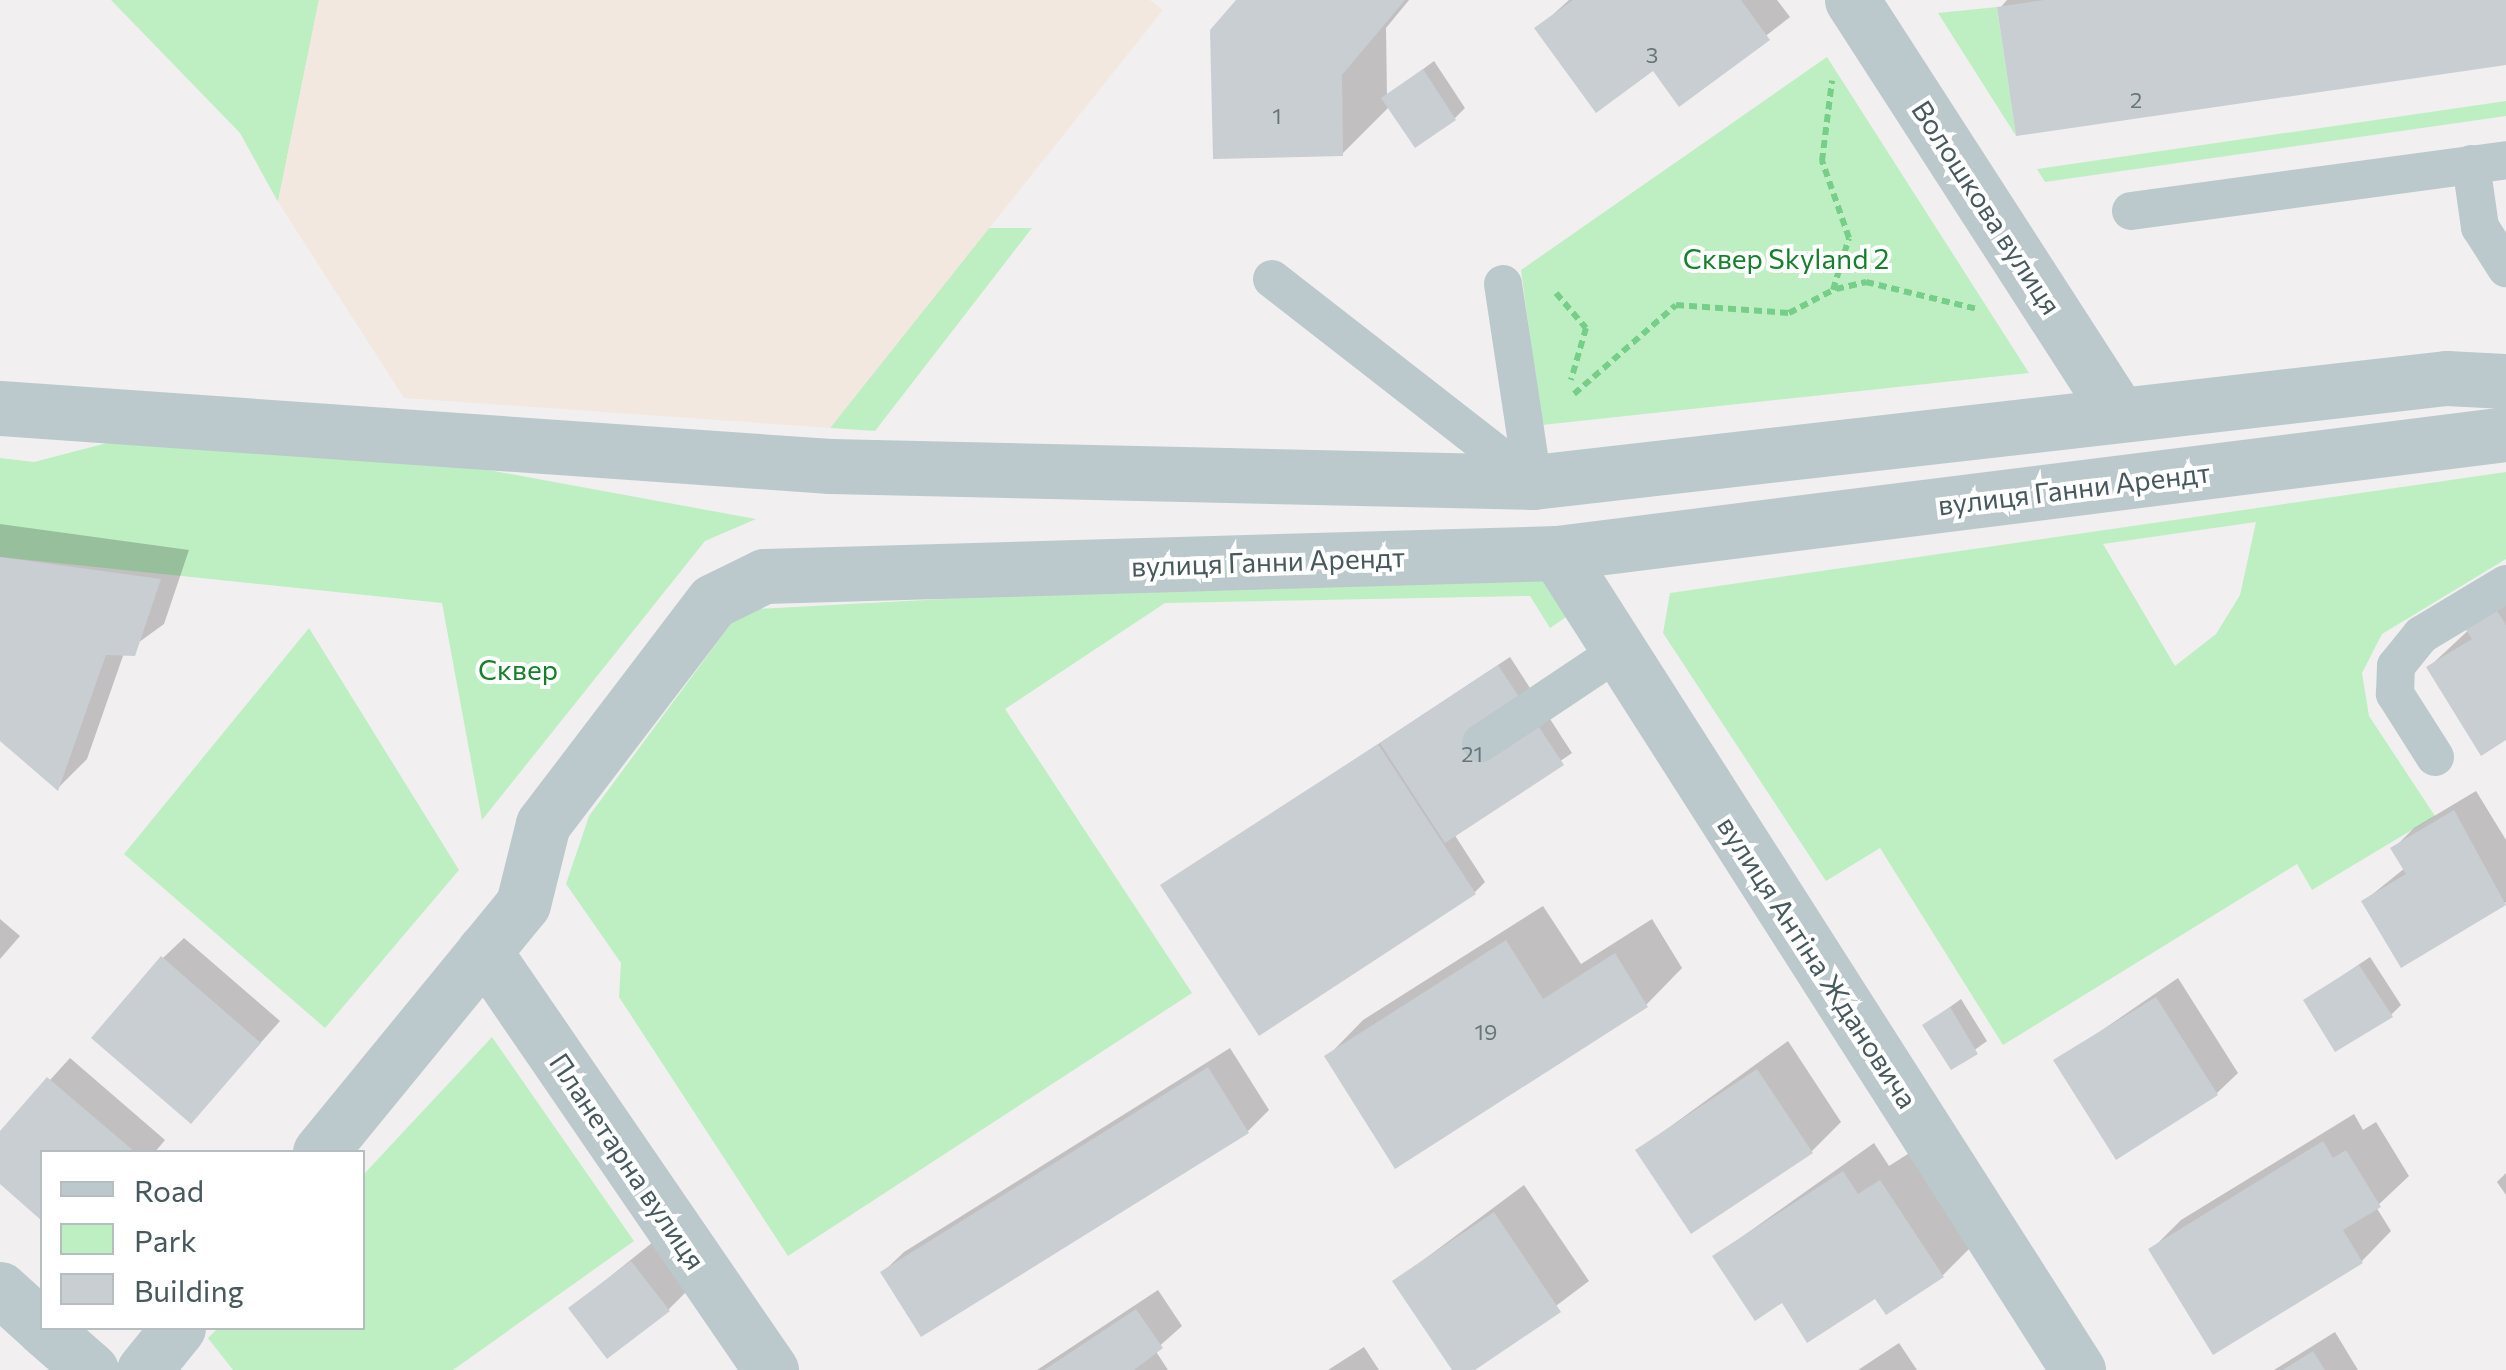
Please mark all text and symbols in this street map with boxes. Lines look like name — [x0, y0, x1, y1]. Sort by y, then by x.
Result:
house number: 3 — [1646, 42, 1658, 68]
house number: 2 — [2130, 87, 2142, 113]
street label: Волошкова вулиця — [1905, 94, 2069, 320]
house number: 1 — [1272, 103, 1282, 129]
park label: Сквер Skyland 2 — [1683, 241, 1889, 275]
street label: вулиця Ганни Арендт — [1936, 455, 2212, 521]
street label: вулиця Ганни Арендт — [1130, 539, 1406, 583]
park label: Сквер — [478, 652, 558, 686]
house number: 21 — [1461, 741, 1483, 767]
street label: вулиця Антіна Ждановича — [1711, 810, 1925, 1114]
house number: 19 — [1475, 1019, 1497, 1045]
street label: Планетарна вулиця — [543, 1046, 713, 1276]
legend — [40, 1150, 365, 1330]
text: Road — [134, 1171, 204, 1208]
text: Park — [134, 1221, 197, 1258]
text: Building — [134, 1271, 244, 1308]

